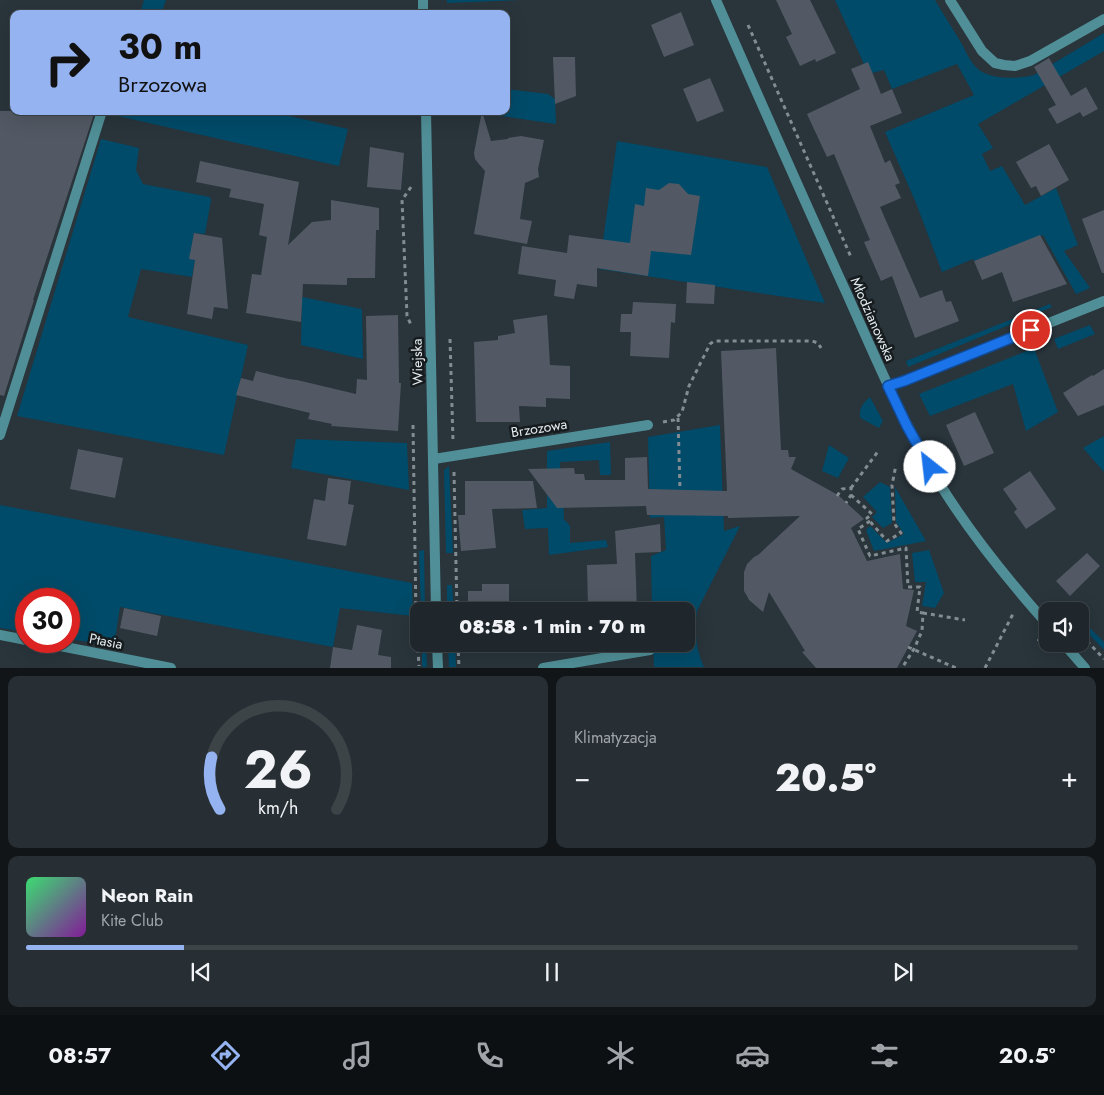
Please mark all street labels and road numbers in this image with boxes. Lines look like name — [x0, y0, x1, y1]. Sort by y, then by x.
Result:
street label: Młodzianowska — [846, 274, 900, 364]
street label: Wiejska — [407, 338, 427, 386]
street label: Brzozowa — [509, 414, 569, 442]
street label: Ptasia — [88, 628, 124, 654]

